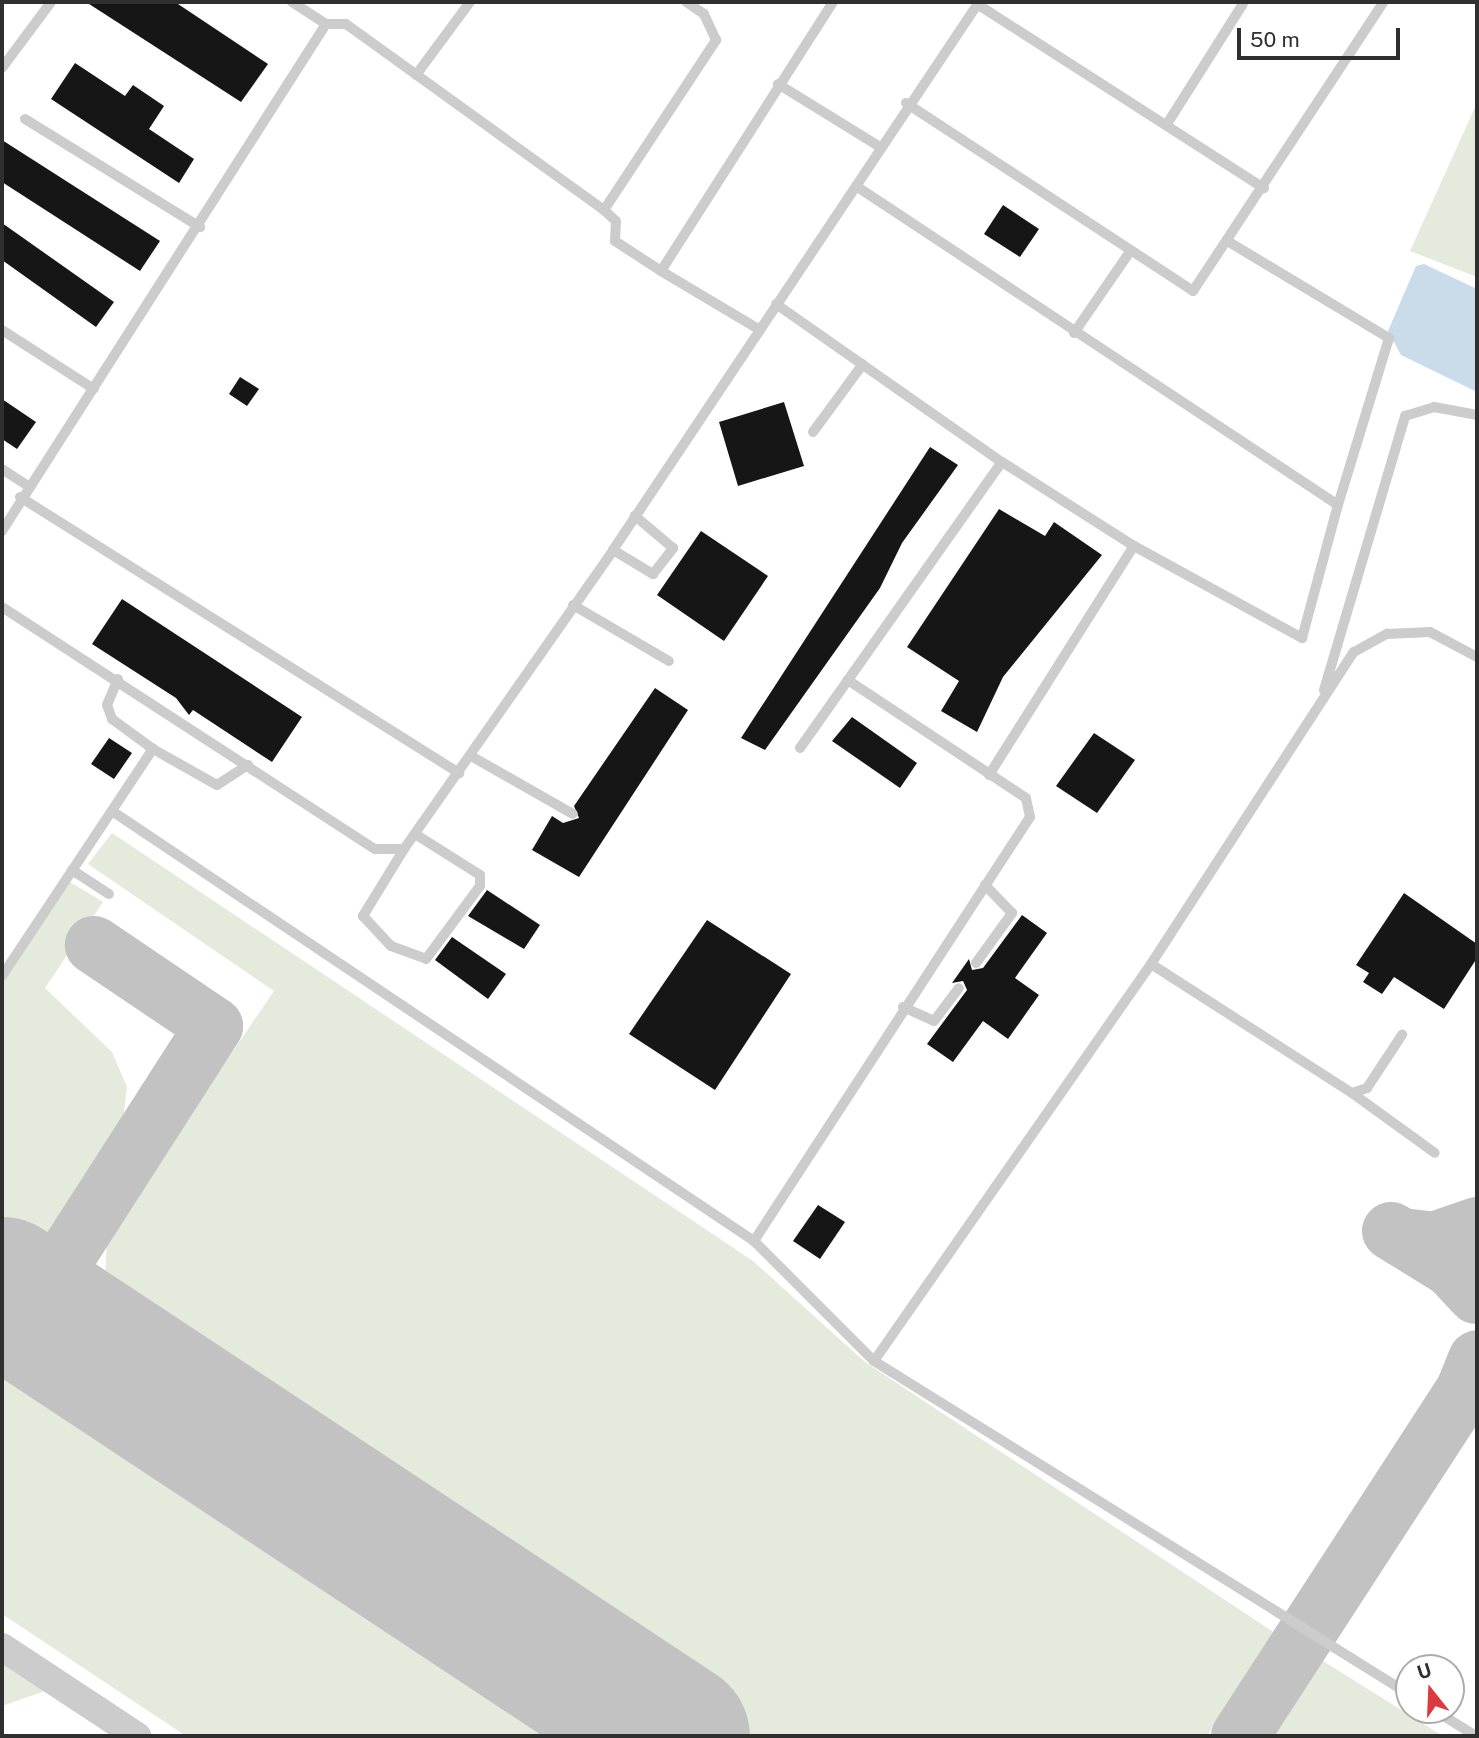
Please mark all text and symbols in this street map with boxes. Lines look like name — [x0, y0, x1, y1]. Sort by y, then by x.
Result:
scale bar — [1241, 14, 1404, 58]
text: 50 m — [1250, 27, 1300, 52]
north arrow — [1395, 1654, 1465, 1724]
text: U — [1414, 1658, 1434, 1684]

